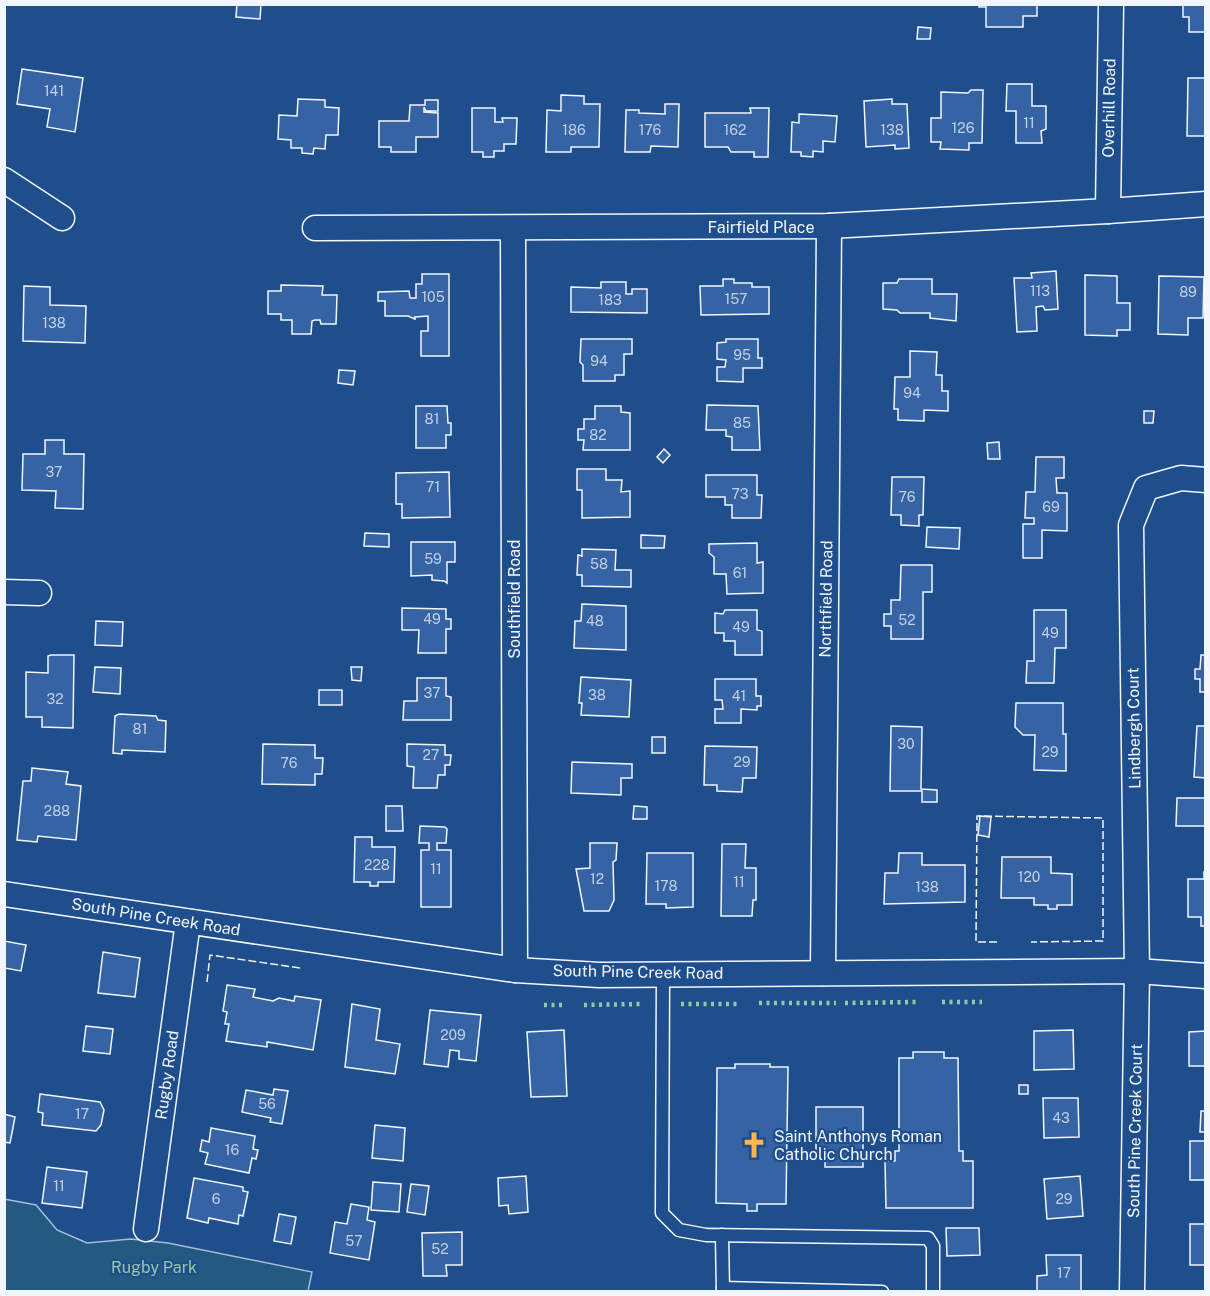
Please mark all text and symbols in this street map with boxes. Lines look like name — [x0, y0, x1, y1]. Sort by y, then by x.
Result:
street label: Overhill Road — [1099, 58, 1119, 158]
house number: 141 — [44, 83, 64, 99]
house number: 11 — [1023, 115, 1035, 131]
house number: 126 — [952, 120, 975, 136]
house number: 186 — [562, 122, 586, 138]
house number: 176 — [639, 122, 662, 138]
house number: 162 — [724, 122, 746, 138]
house number: 138 — [880, 122, 904, 138]
street label: Fairfield Place — [707, 218, 815, 237]
house number: 113 — [1030, 283, 1050, 299]
house number: 89 — [1179, 284, 1197, 300]
house number: 105 — [421, 289, 445, 305]
house number: 157 — [724, 291, 748, 307]
house number: 183 — [598, 292, 622, 308]
house number: 138 — [42, 315, 66, 331]
house number: 95 — [733, 347, 751, 363]
house number: 94 — [590, 353, 608, 369]
house number: 94 — [903, 385, 921, 401]
house number: 81 — [425, 411, 439, 427]
house number: 85 — [733, 415, 751, 431]
house number: 82 — [589, 427, 607, 443]
house number: 37 — [46, 464, 62, 480]
house number: 71 — [426, 479, 440, 495]
house number: 73 — [732, 486, 749, 502]
house number: 76 — [899, 489, 916, 505]
house number: 69 — [1042, 499, 1060, 515]
street label: Southfield Road — [505, 539, 524, 659]
street label: Northfield Road — [815, 540, 837, 658]
house number: 59 — [424, 551, 442, 567]
house number: 58 — [590, 556, 608, 572]
house number: 61 — [733, 565, 747, 581]
house number: 49 — [423, 611, 441, 627]
house number: 52 — [898, 612, 916, 628]
house number: 48 — [586, 613, 604, 629]
house number: 49 — [732, 619, 750, 635]
house number: 49 — [1041, 625, 1059, 641]
street label: Lindbergh Court — [1123, 667, 1145, 789]
house number: 37 — [424, 685, 440, 701]
house number: 38 — [588, 687, 606, 703]
house number: 41 — [732, 688, 746, 704]
house number: 32 — [46, 691, 64, 707]
house number: 81 — [133, 721, 147, 737]
house number: 30 — [897, 736, 915, 752]
house number: 29 — [1041, 744, 1059, 760]
house number: 27 — [423, 747, 439, 763]
house number: 29 — [733, 754, 751, 770]
house number: 76 — [281, 755, 298, 771]
house number: 288 — [44, 803, 70, 819]
house number: 228 — [364, 857, 390, 873]
house number: 11 — [430, 861, 442, 877]
house number: 120 — [1018, 869, 1040, 885]
house number: 12 — [590, 871, 604, 887]
house number: 11 — [733, 874, 745, 890]
house number: 178 — [655, 878, 677, 894]
house number: 138 — [915, 879, 939, 895]
street label: South Pine Creek Road — [70, 894, 242, 940]
street label: South Pine Creek Road — [552, 961, 724, 983]
house number: 209 — [440, 1027, 466, 1043]
street label: Rugby Road — [151, 1029, 183, 1121]
street label: South Pine Creek Court — [1124, 1044, 1146, 1218]
house number: 56 — [258, 1096, 276, 1112]
house number: 17 — [75, 1106, 89, 1122]
house number: 43 — [1052, 1110, 1070, 1126]
place label: Saint Anthonys Roman Catholic Church — [774, 1127, 942, 1164]
church icon: Saint Anthonys Roman Catholic Church — [739, 1130, 769, 1160]
house number: 16 — [225, 1142, 239, 1158]
house number: 11 — [53, 1178, 65, 1194]
house number: 6 — [212, 1191, 221, 1207]
house number: 29 — [1055, 1191, 1073, 1207]
house number: 57 — [345, 1233, 363, 1249]
house number: 52 — [431, 1241, 449, 1257]
park label: Rugby Park — [111, 1258, 197, 1277]
house number: 17 — [1057, 1265, 1071, 1281]

